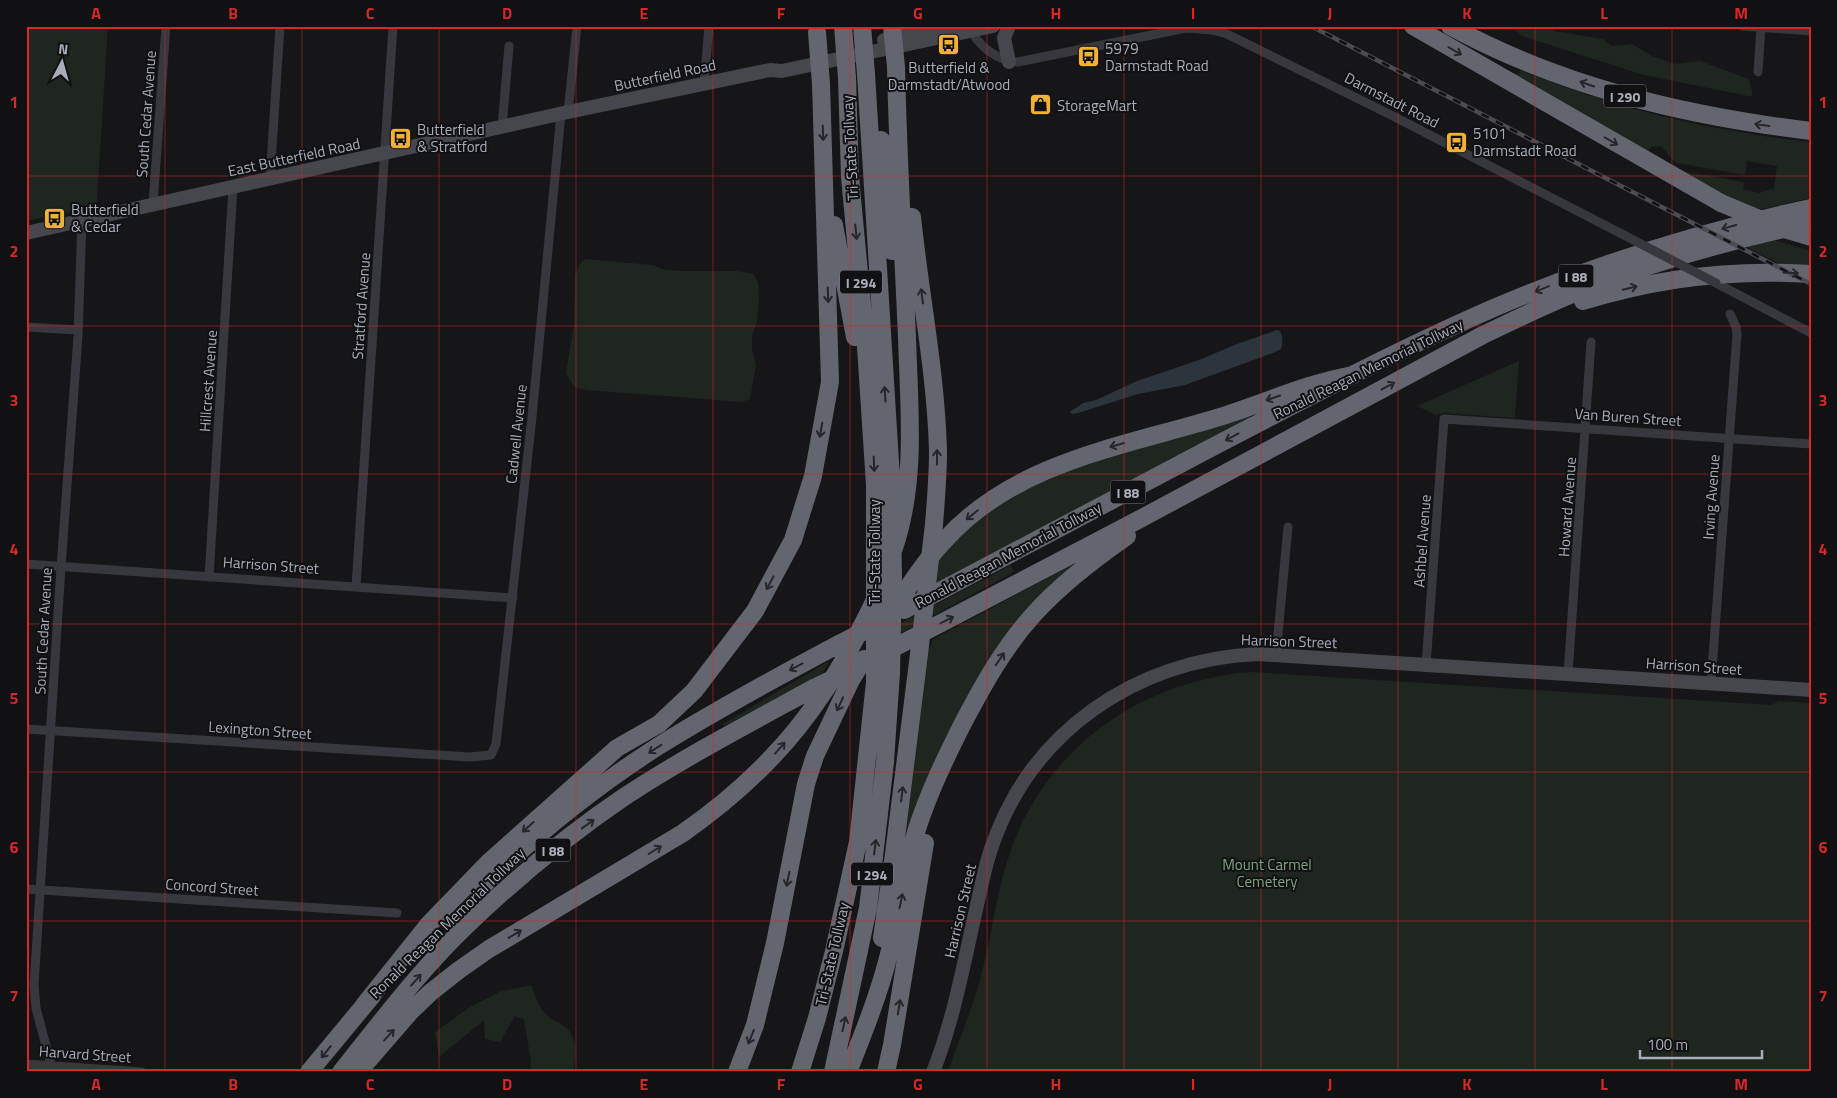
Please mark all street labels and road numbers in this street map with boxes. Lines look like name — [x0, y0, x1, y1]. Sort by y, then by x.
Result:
street label: South Cedar Avenue — [130, 50, 162, 178]
street label: Butterfield Road — [612, 53, 718, 97]
street label: Darmstadt Road — [1341, 66, 1443, 134]
road number: I 290 — [1604, 84, 1646, 108]
street label: Tri-State Tollway — [836, 95, 864, 201]
street label: East Butterfield Road — [226, 132, 362, 182]
street label: Stratford Avenue — [346, 252, 376, 360]
road number: I 88 — [1558, 264, 1594, 288]
road number: I 294 — [840, 270, 882, 294]
street label: Ronald Reagan Memorial Tollway — [1269, 313, 1467, 425]
street label: Hillcrest Avenue — [193, 329, 223, 433]
street label: Cadwell Avenue — [499, 383, 533, 485]
street label: Van Buren Street — [1574, 402, 1683, 432]
street label: Irving Avenue — [1697, 454, 1725, 540]
street label: Howard Avenue — [1552, 456, 1582, 558]
road number: I 88 — [1110, 481, 1146, 504]
street label: Ashbel Avenue — [1407, 494, 1437, 588]
street label: Ronald Reagan Memorial Tollway — [910, 496, 1106, 614]
street label: Tri-State Tollway — [863, 499, 886, 605]
street label: Harrison Street — [222, 550, 321, 580]
street label: South Cedar Avenue — [28, 567, 58, 695]
street label: Harrison Street — [1241, 628, 1338, 654]
street label: Harrison Street — [1645, 651, 1744, 681]
street label: Lexington Street — [207, 715, 313, 745]
road number: I 88 — [536, 838, 570, 862]
street label: Ronald Reagan Memorial Tollway — [364, 842, 530, 1004]
street label: Harrison Street — [938, 861, 982, 960]
road number: I 294 — [851, 862, 893, 886]
street label: Concord Street — [165, 872, 260, 902]
street label: Tri-State Tollway — [809, 900, 855, 1008]
street label: Harvard Street — [38, 1039, 133, 1069]

